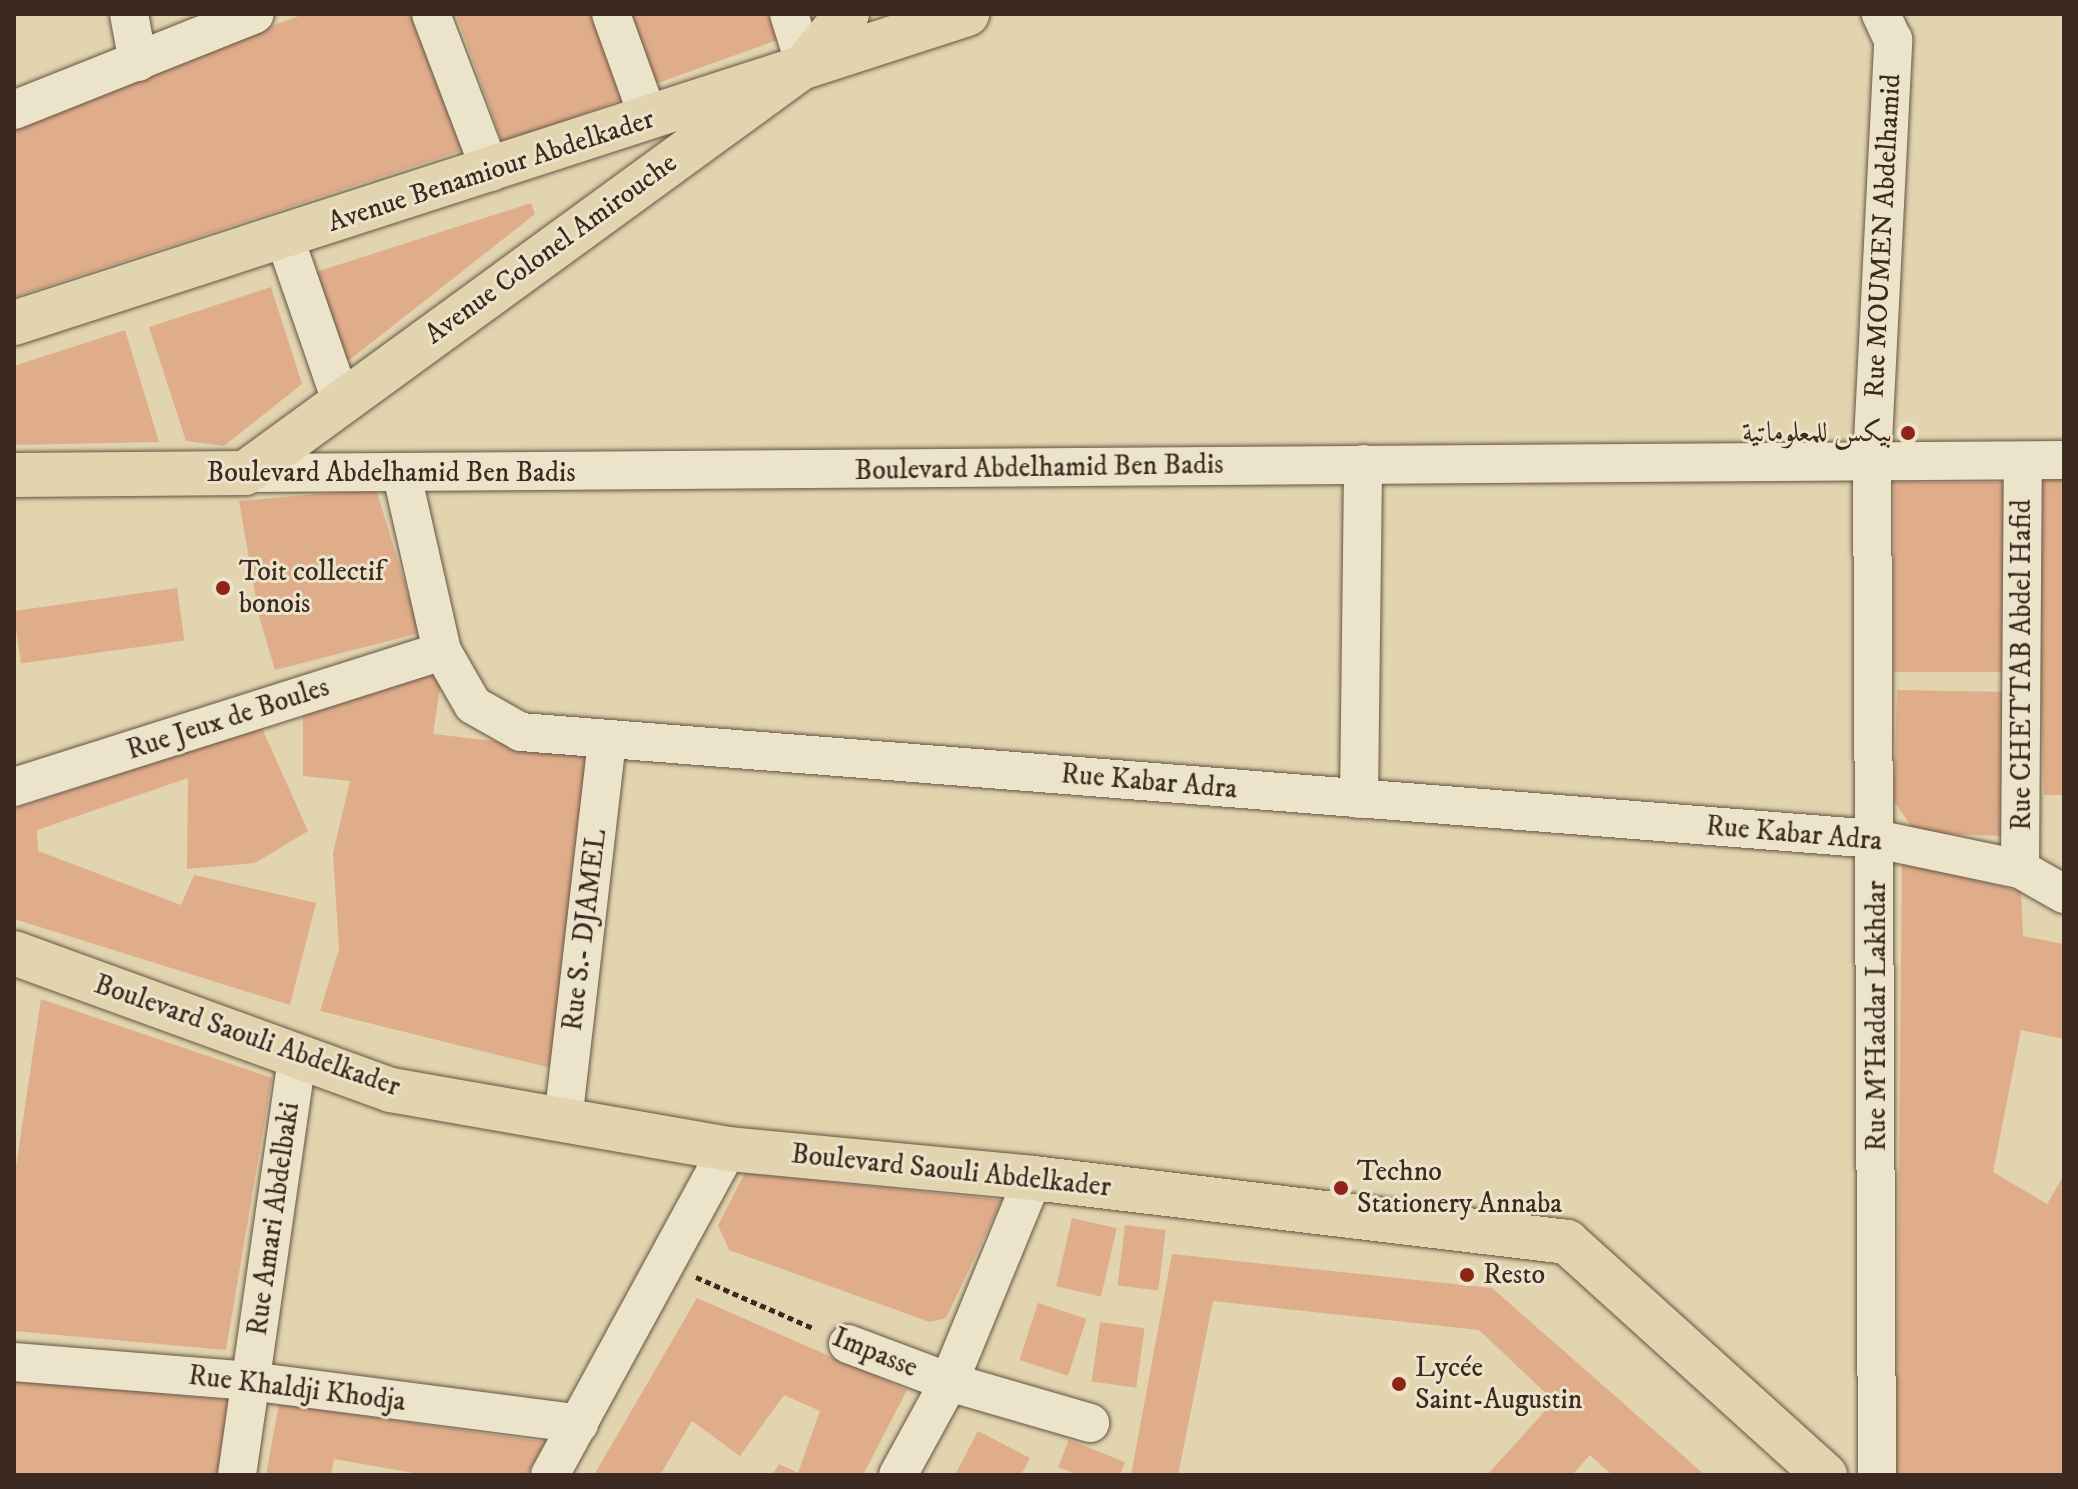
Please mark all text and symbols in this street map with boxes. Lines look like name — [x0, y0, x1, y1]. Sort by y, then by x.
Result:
street label: Rue MOUMEN Abdelhamid — [1858, 73, 1908, 399]
street label: Avenue Benamiour Abdelkader — [324, 102, 658, 240]
street label: Avenue Colonel Amirouche — [418, 146, 684, 352]
place label: بيكس للمعلوماتية — [1742, 416, 1892, 450]
marker: بيكس للمعلوماتية — [1899, 424, 1917, 442]
street label: Boulevard Abdelhamid Ben Badis — [854, 448, 1224, 488]
street label: Boulevard Abdelhamid Ben Badis — [206, 456, 576, 490]
street label: Rue CHETTAB Abdel Hafid — [2005, 499, 2039, 831]
place label: Toit collectif bonois — [239, 555, 384, 621]
marker: Toit collectif bonois — [214, 579, 232, 597]
street label: Rue Jeux de Boules — [122, 670, 334, 768]
street label: Rue Kabar Adra — [1059, 758, 1239, 806]
street label: Rue Kabar Adra — [1704, 810, 1884, 858]
street label: Rue S.- DJAMEL — [556, 827, 614, 1033]
street label: Rue M'Haddar Lakhdar — [1860, 881, 1894, 1151]
street label: Boulevard Saouli Abdelkader — [90, 968, 404, 1104]
street label: Rue Amari Abdelbaki — [241, 1100, 307, 1338]
street label: Boulevard Saouli Abdelkader — [789, 1137, 1113, 1205]
place label: Techno Stationery Annaba — [1357, 1155, 1562, 1221]
marker: Techno Stationery Annaba — [1332, 1179, 1350, 1197]
place label: Resto — [1483, 1258, 1545, 1292]
marker: Resto — [1458, 1266, 1476, 1284]
street label: Impasse — [828, 1321, 922, 1385]
place label: Lycée Saint-Augustin — [1415, 1351, 1582, 1417]
street label: Rue Khaldji Khodja — [186, 1359, 408, 1419]
marker: Lycée Saint-Augustin — [1390, 1375, 1408, 1393]

